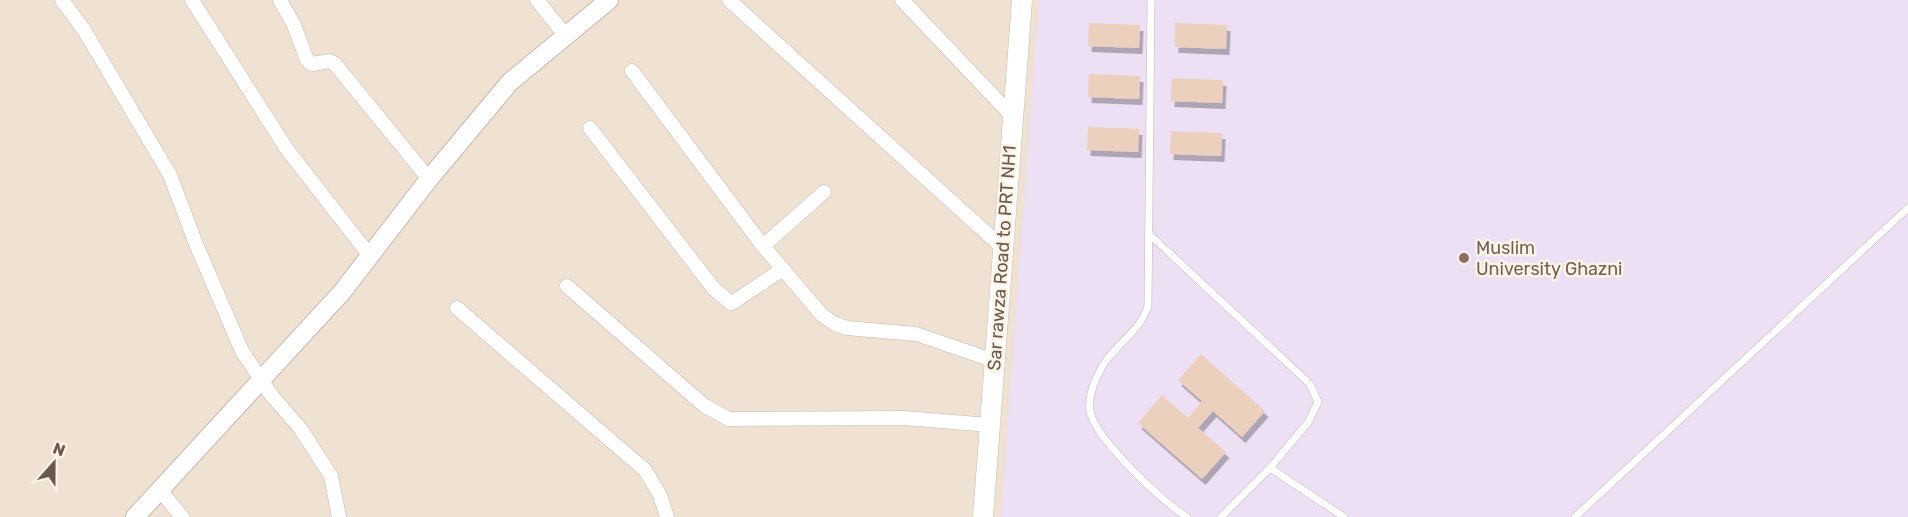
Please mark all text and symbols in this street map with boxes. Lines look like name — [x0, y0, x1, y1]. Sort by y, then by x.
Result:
street label: Sar rawza Road to PRT NH1 — [983, 145, 1021, 371]
place label: Muslim University Ghazni — [1476, 237, 1622, 280]
marker: Muslim University Ghazni — [1457, 251, 1471, 265]
north arrow — [24, 433, 84, 493]
text: N — [50, 439, 68, 460]

